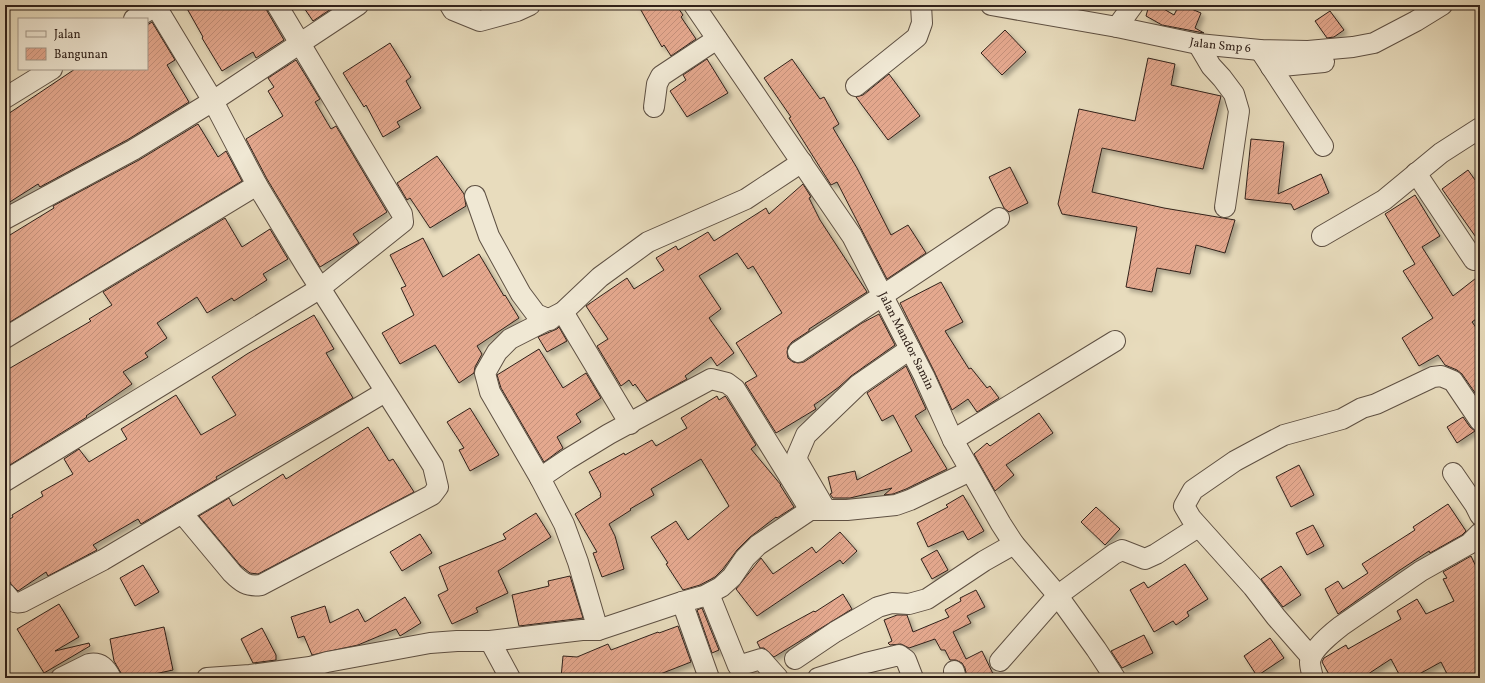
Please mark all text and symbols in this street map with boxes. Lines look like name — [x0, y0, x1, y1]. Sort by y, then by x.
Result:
legend — [18, 18, 148, 70]
text: Jalan — [54, 27, 81, 43]
street label: Jalan Smp 6 — [1188, 34, 1252, 57]
text: Bangunan — [54, 47, 108, 63]
street label: Jalan Mandor Samin — [874, 289, 937, 393]

